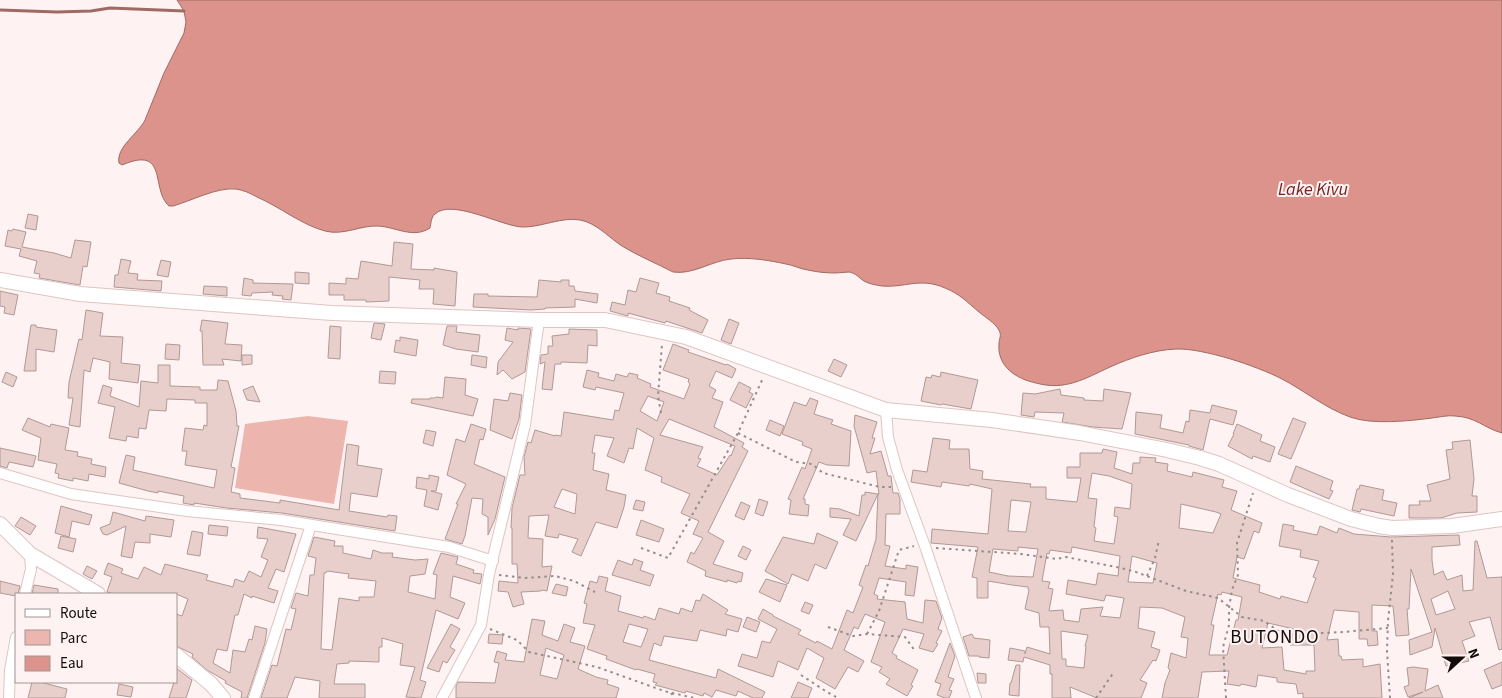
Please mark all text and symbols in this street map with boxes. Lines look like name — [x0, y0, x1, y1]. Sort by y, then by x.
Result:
water label: Lake Kivu — [1278, 177, 1348, 202]
legend — [15, 593, 178, 683]
text: Route — [60, 603, 97, 624]
district label: BUTONDO — [1230, 624, 1320, 651]
text: Parc — [60, 628, 87, 649]
north arrow — [1437, 633, 1487, 683]
text: N — [1462, 646, 1484, 662]
text: Eau — [60, 653, 84, 674]

